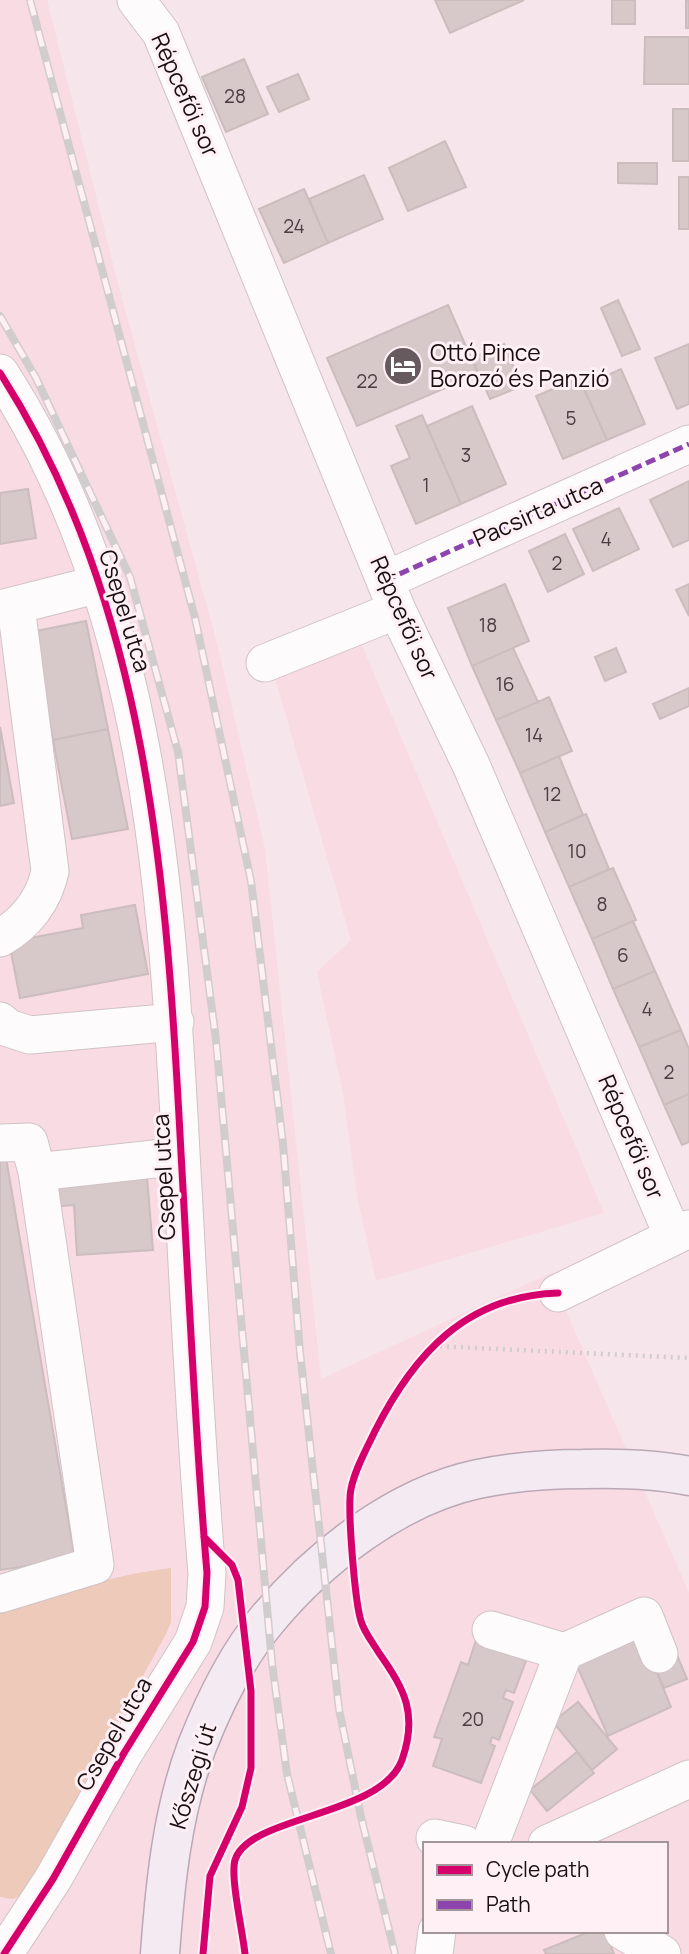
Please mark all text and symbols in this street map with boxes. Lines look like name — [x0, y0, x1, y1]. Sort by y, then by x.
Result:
street label: Répcefői sor — [144, 28, 227, 162]
house number: 28 — [224, 83, 246, 109]
house number: 24 — [283, 213, 305, 239]
place label: Ottó Pince Borozó és Panzió — [430, 336, 609, 394]
hotel icon: Ottó Pince Borozó és Panzió — [382, 345, 424, 387]
house number: 22 — [356, 368, 378, 394]
house number: 5 — [566, 405, 577, 431]
house number: 3 — [461, 442, 471, 468]
street label: Pacsirta utca — [468, 468, 608, 554]
house number: 1 — [422, 472, 430, 498]
house number: 4 — [600, 526, 612, 552]
street label: Csepel utca — [92, 546, 160, 676]
house number: 2 — [552, 550, 562, 576]
street label: Répcefői sor — [363, 551, 446, 685]
house number: 18 — [479, 612, 497, 638]
house number: 16 — [495, 671, 515, 697]
house number: 14 — [525, 722, 543, 748]
house number: 12 — [543, 781, 561, 807]
house number: 10 — [567, 838, 587, 864]
house number: 8 — [596, 891, 608, 917]
house number: 6 — [617, 942, 629, 968]
house number: 4 — [641, 996, 653, 1022]
house number: 2 — [664, 1059, 674, 1085]
street label: Répcefői sor — [591, 1069, 672, 1204]
street label: Csepel utca — [144, 1113, 182, 1241]
street label: Csepel utca — [68, 1671, 159, 1796]
house number: 20 — [462, 1706, 484, 1732]
street label: Kőszegi út — [161, 1719, 223, 1833]
legend — [423, 1842, 668, 1933]
text: Cycle path — [486, 1855, 589, 1883]
text: Path — [486, 1890, 531, 1918]

